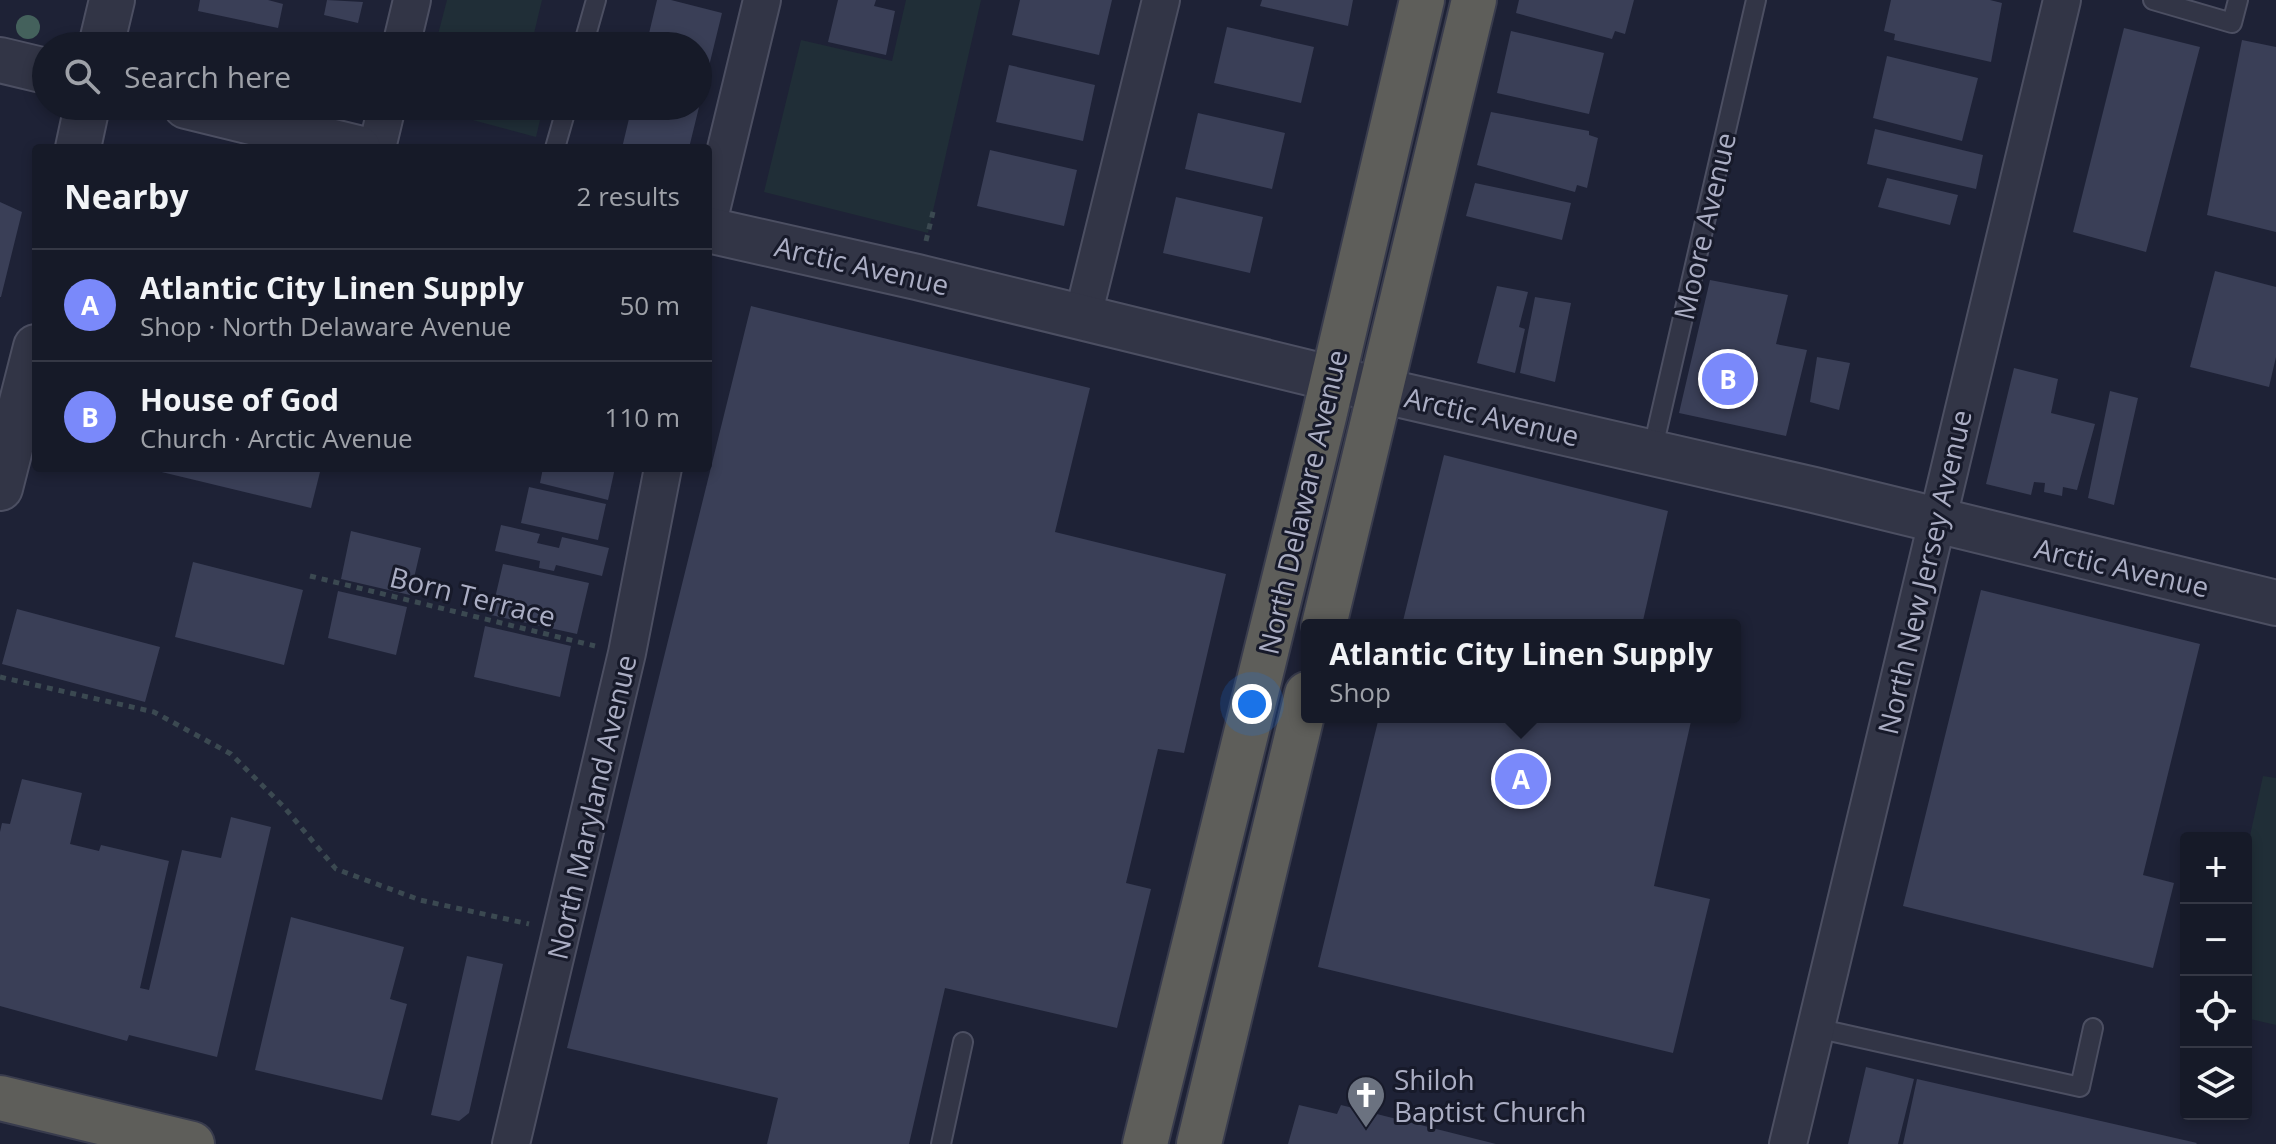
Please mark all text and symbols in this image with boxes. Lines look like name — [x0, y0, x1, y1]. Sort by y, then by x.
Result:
search box — [32, 32, 712, 120]
icon: search — [60, 54, 104, 98]
text: Search here — [124, 56, 291, 97]
street label: Moore Avenue — [1664, 129, 1744, 323]
text: Nearby — [64, 173, 189, 219]
text: 2 results — [577, 178, 680, 214]
street label: Arctic Avenue — [771, 226, 953, 304]
text: Atlantic City Linen Supply — [140, 267, 524, 308]
text: A — [81, 287, 99, 323]
text: 50 m — [619, 287, 680, 323]
text: Shop · North Delaware Avenue — [140, 308, 511, 344]
street label: North Delaware Avenue — [1248, 346, 1356, 658]
pin: B — [1702, 349, 1754, 409]
street label: Arctic Avenue — [1401, 377, 1583, 455]
text: House of God — [140, 379, 339, 420]
text: B — [81, 399, 99, 435]
text: 110 m — [605, 399, 680, 435]
street label: North New Jersey Avenue — [1868, 406, 1980, 738]
text: Church · Arctic Avenue — [140, 420, 413, 456]
street label: Arctic Avenue — [2031, 528, 2213, 606]
street label: Born Terrace — [386, 557, 560, 635]
popup — [1301, 619, 1741, 723]
text: Atlantic City Linen Supply — [1329, 633, 1713, 674]
street label: North Maryland Avenue — [537, 651, 645, 963]
text: Shop — [1329, 674, 1391, 710]
your location — [1232, 684, 1272, 724]
pin: A — [1495, 749, 1547, 809]
map controls — [2180, 832, 2252, 1120]
button: + — [2180, 832, 2252, 904]
button: − — [2180, 904, 2252, 976]
button: locate — [2180, 976, 2252, 1048]
button: layers — [2180, 1048, 2252, 1120]
place label: Shiloh Baptist Church — [1394, 1060, 1586, 1130]
church icon: Shiloh Baptist Church — [1345, 1074, 1387, 1129]

